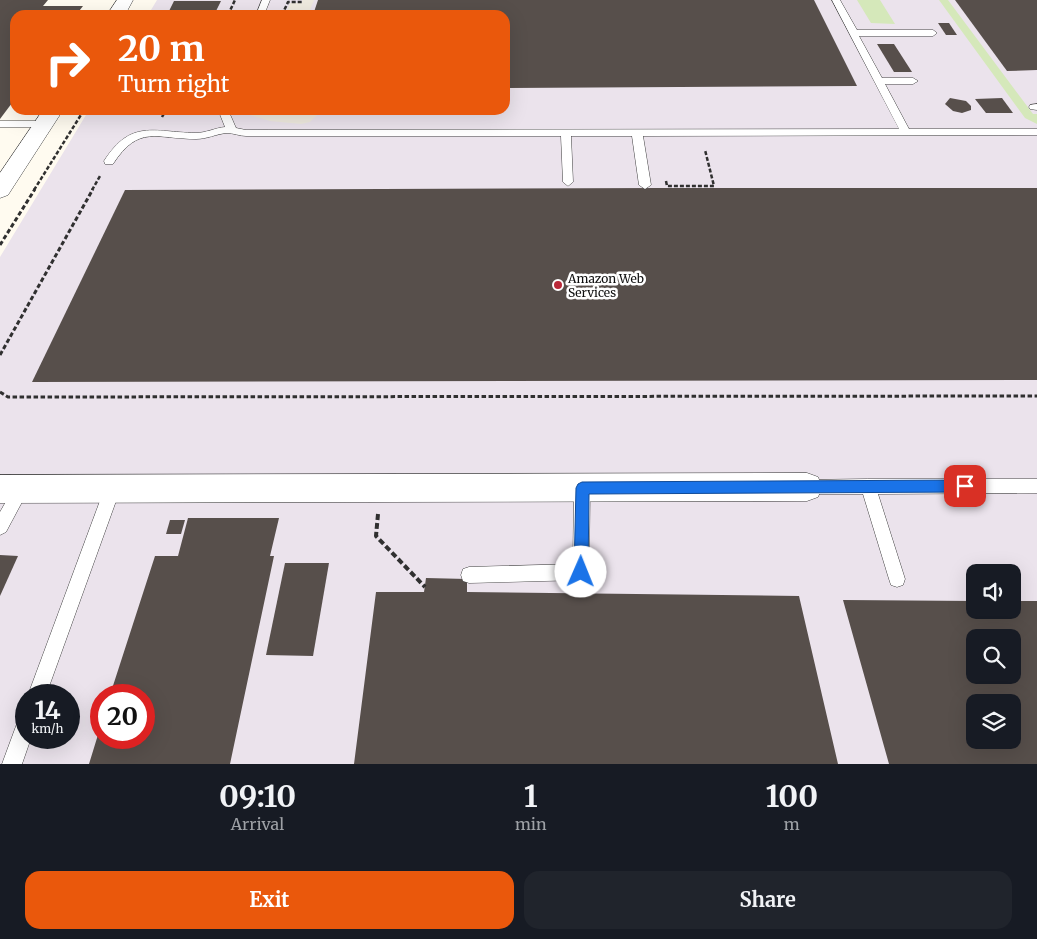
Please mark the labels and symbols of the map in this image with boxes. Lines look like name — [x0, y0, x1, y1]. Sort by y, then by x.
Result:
place label: Amazon Web Services — [567, 271, 644, 300]
marker: Amazon Web Services — [552, 279, 564, 291]
pin — [944, 465, 986, 507]
position arrow — [554, 545, 606, 597]
speed limit sign: 20 — [90, 684, 155, 749]

